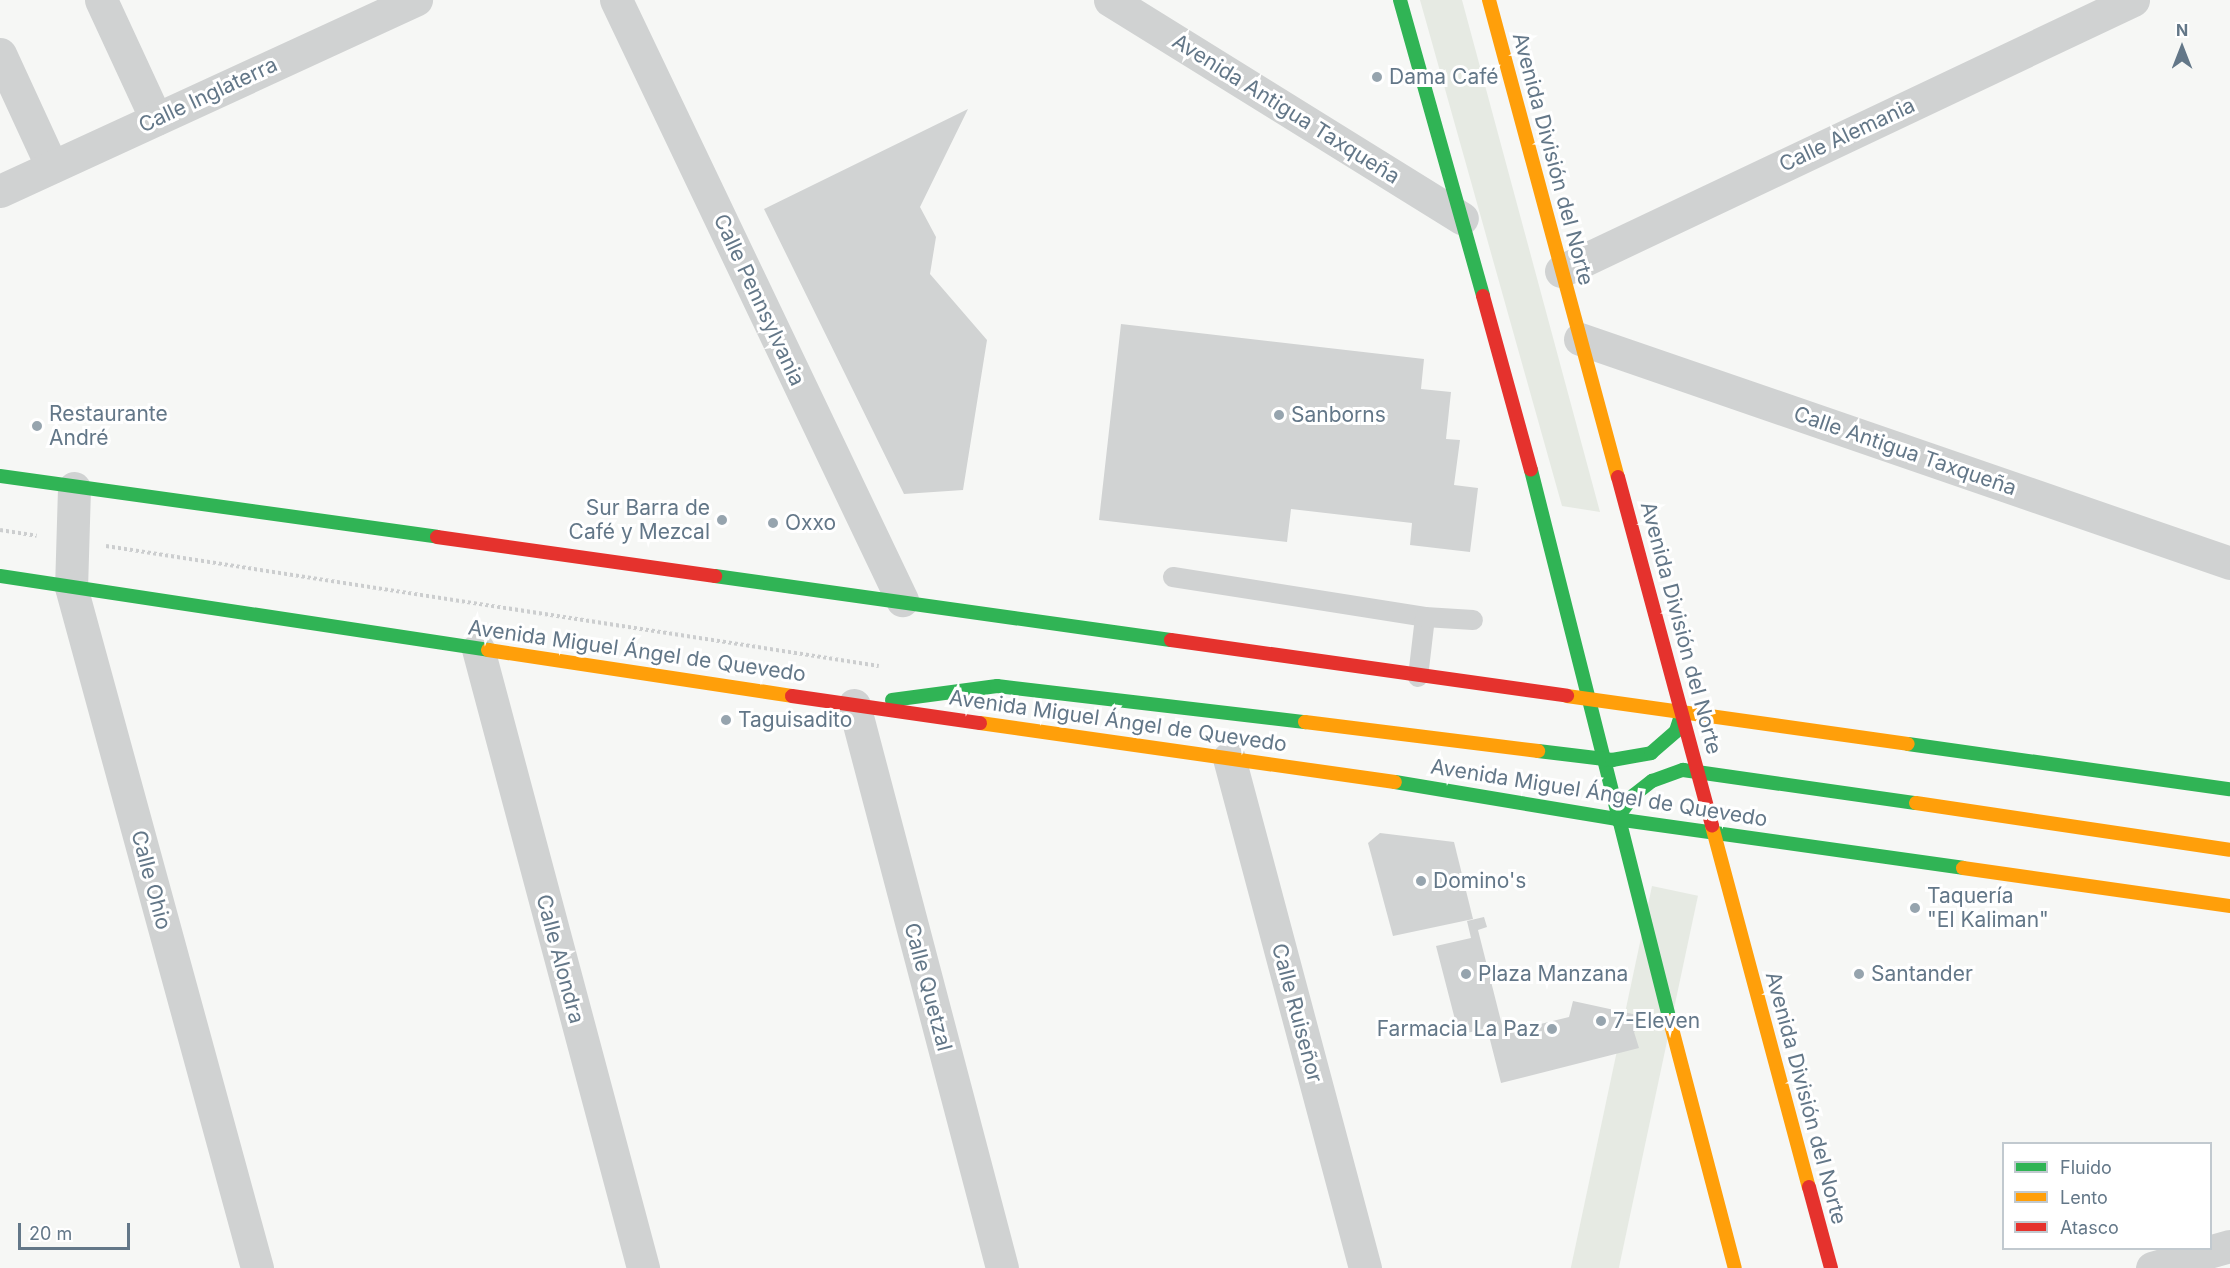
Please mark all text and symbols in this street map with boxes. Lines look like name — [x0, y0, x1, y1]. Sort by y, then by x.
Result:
north arrow — [2152, 18, 2212, 78]
text: N — [2176, 20, 2188, 40]
street label: Avenida Antigua Taxqueña — [1168, 29, 1404, 189]
street label: Avenida División del Norte — [1507, 30, 1599, 288]
street label: Calle Inglaterra — [135, 52, 281, 138]
place label: Dama Café — [1389, 64, 1499, 90]
marker: Dama Café — [1370, 70, 1384, 84]
street label: Calle Alemania — [1775, 93, 1919, 177]
street label: Calle Pennsylvania — [708, 210, 810, 390]
place label: Restaurante André — [49, 401, 168, 451]
street label: Calle Antigua Taxqueña — [1790, 401, 2020, 501]
place label: Sanborns — [1291, 402, 1386, 428]
marker: Sanborns — [1272, 408, 1286, 422]
marker: Restaurante André — [30, 419, 44, 433]
place label: Sur Barra de Café y Mezcal — [569, 495, 710, 545]
street label: Avenida División del Norte — [1635, 499, 1727, 757]
place label: Oxxo — [785, 510, 836, 536]
marker: Sur Barra de Café y Mezcal — [715, 513, 729, 527]
marker: Oxxo — [766, 516, 780, 530]
street label: Avenida Miguel Ángel de Quevedo — [467, 615, 807, 687]
street label: Avenida Miguel Ángel de Quevedo — [948, 685, 1288, 757]
place label: Taguisadito — [738, 707, 852, 733]
marker: Taguisadito — [719, 713, 733, 727]
street label: Avenida Miguel Ángel de Quevedo — [1429, 754, 1769, 832]
street label: Calle Ohio — [126, 828, 176, 932]
place label: Domino's — [1433, 868, 1526, 894]
marker: Domino's — [1414, 874, 1428, 888]
place label: Taquería "El Kaliman" — [1927, 883, 2049, 933]
street label: Calle Alondra — [531, 892, 589, 1026]
marker: Taquería "El Kaliman" — [1908, 901, 1922, 915]
street label: Calle Quetzal — [899, 920, 957, 1054]
street label: Calle Ruiseñor — [1266, 941, 1328, 1085]
place label: Plaza Manzana — [1478, 961, 1628, 987]
place label: Santander — [1871, 961, 1973, 987]
marker: Plaza Manzana — [1459, 967, 1473, 981]
marker: Santander — [1852, 967, 1866, 981]
street label: Avenida División del Norte — [1760, 969, 1852, 1227]
place label: 7-Eleven — [1613, 1008, 1700, 1034]
marker: 7-Eleven — [1594, 1014, 1608, 1028]
place label: Farmacia La Paz — [1377, 1016, 1540, 1042]
marker: Farmacia La Paz — [1545, 1022, 1559, 1036]
legend — [2002, 1142, 2212, 1250]
text: Fluido — [2060, 1157, 2112, 1178]
text: Lento — [2060, 1187, 2108, 1208]
scale bar — [21, 1211, 134, 1249]
text: Atasco — [2060, 1217, 2119, 1238]
text: 20 m — [29, 1223, 72, 1244]

